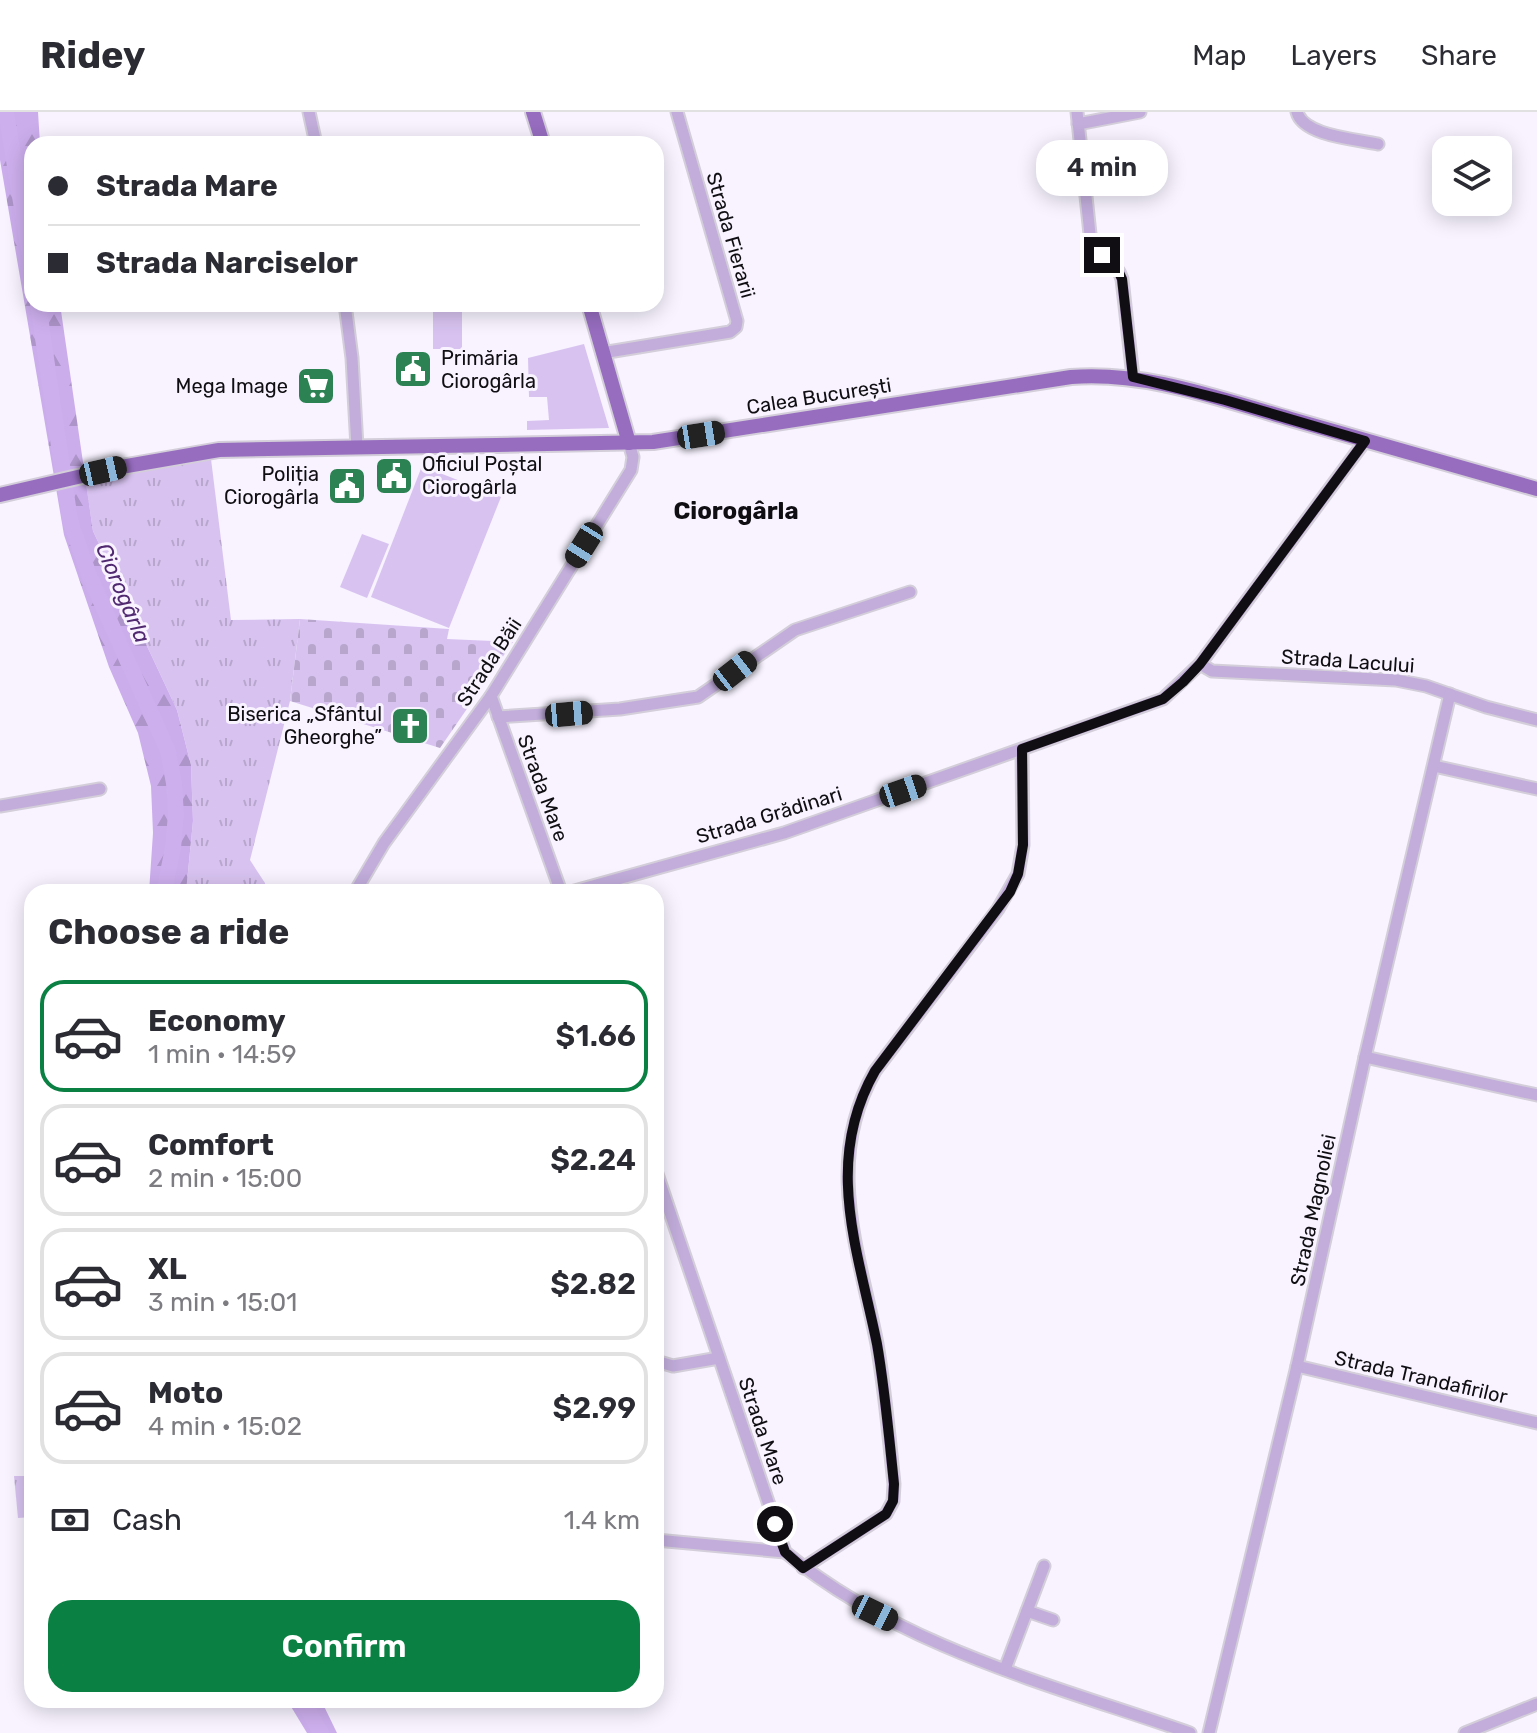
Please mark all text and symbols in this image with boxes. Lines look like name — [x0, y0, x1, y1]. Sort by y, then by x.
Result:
text: Ridey — [40, 32, 146, 78]
text: Map — [1192, 39, 1247, 72]
text: Layers — [1291, 39, 1377, 72]
text: Share — [1421, 39, 1497, 72]
map controls — [1432, 136, 1512, 216]
button: layers — [1432, 136, 1512, 216]
callout: 4 min — [1036, 139, 1168, 195]
text: 4 min — [1067, 152, 1137, 183]
text: Strada Mare — [96, 168, 278, 204]
street label: Strada Fierarii — [702, 169, 760, 301]
route end — [1084, 237, 1120, 273]
text: Strada Narciselor — [96, 245, 358, 281]
place label: Primăria Ciorogârla — [441, 346, 536, 393]
public building icon: Primăria Ciorogârla — [392, 348, 434, 390]
supermarket icon: Mega Image — [295, 365, 337, 407]
street label: Calea București — [745, 373, 893, 419]
place label: Mega Image — [176, 374, 288, 398]
car — [675, 419, 727, 451]
place label: Oficiul Poștal Ciorogârla — [422, 452, 542, 499]
car — [77, 454, 129, 488]
public building icon: Oficiul Poștal Ciorogârla — [373, 455, 415, 497]
place label: Poliția Ciorogârla — [224, 462, 319, 509]
public building icon: Poliția Ciorogârla — [326, 465, 368, 507]
district label: Ciorogârla — [673, 497, 799, 525]
car — [561, 518, 607, 572]
water label: Ciorogârla — [90, 539, 156, 647]
street label: Strada Băii — [452, 613, 526, 711]
street label: Strada Lacului — [1280, 644, 1416, 678]
car — [709, 647, 761, 695]
car — [544, 700, 594, 728]
place label: Biserica „Sfântul Gheorghe” — [227, 702, 382, 749]
church icon: Biserica „Sfântul Gheorghe” — [389, 705, 431, 747]
street label: Strada Mare — [513, 731, 573, 845]
car — [876, 772, 930, 810]
street label: Strada Grădinari — [693, 781, 845, 849]
text: Choose a ride — [48, 910, 289, 953]
icon: car — [52, 1000, 124, 1072]
text: Economy — [148, 1003, 286, 1039]
text: $1.66 — [556, 1018, 636, 1054]
text: 1 min · 14:59 — [148, 1039, 297, 1070]
icon: car — [52, 1124, 124, 1196]
text: Comfort — [148, 1127, 274, 1163]
street label: Strada Magnoliei — [1285, 1132, 1341, 1288]
text: $2.24 — [550, 1142, 636, 1178]
text: 2 min · 15:00 — [148, 1163, 302, 1194]
icon: car — [52, 1248, 124, 1320]
text: XL — [148, 1251, 187, 1287]
text: $2.82 — [550, 1266, 636, 1302]
text: 3 min · 15:01 — [148, 1287, 297, 1318]
street label: Strada Trandafirilor — [1332, 1345, 1510, 1409]
icon: car — [52, 1372, 124, 1444]
street label: Strada Mare — [733, 1374, 793, 1488]
text: Moto — [148, 1375, 223, 1411]
text: $2.99 — [553, 1390, 636, 1426]
text: 4 min · 15:02 — [148, 1411, 302, 1442]
icon: cash — [48, 1498, 92, 1542]
text: Cash — [112, 1502, 182, 1538]
text: 1.4 km — [564, 1505, 640, 1536]
route start — [757, 1506, 793, 1542]
car — [848, 1592, 902, 1634]
button: Confirm — [48, 1600, 640, 1692]

